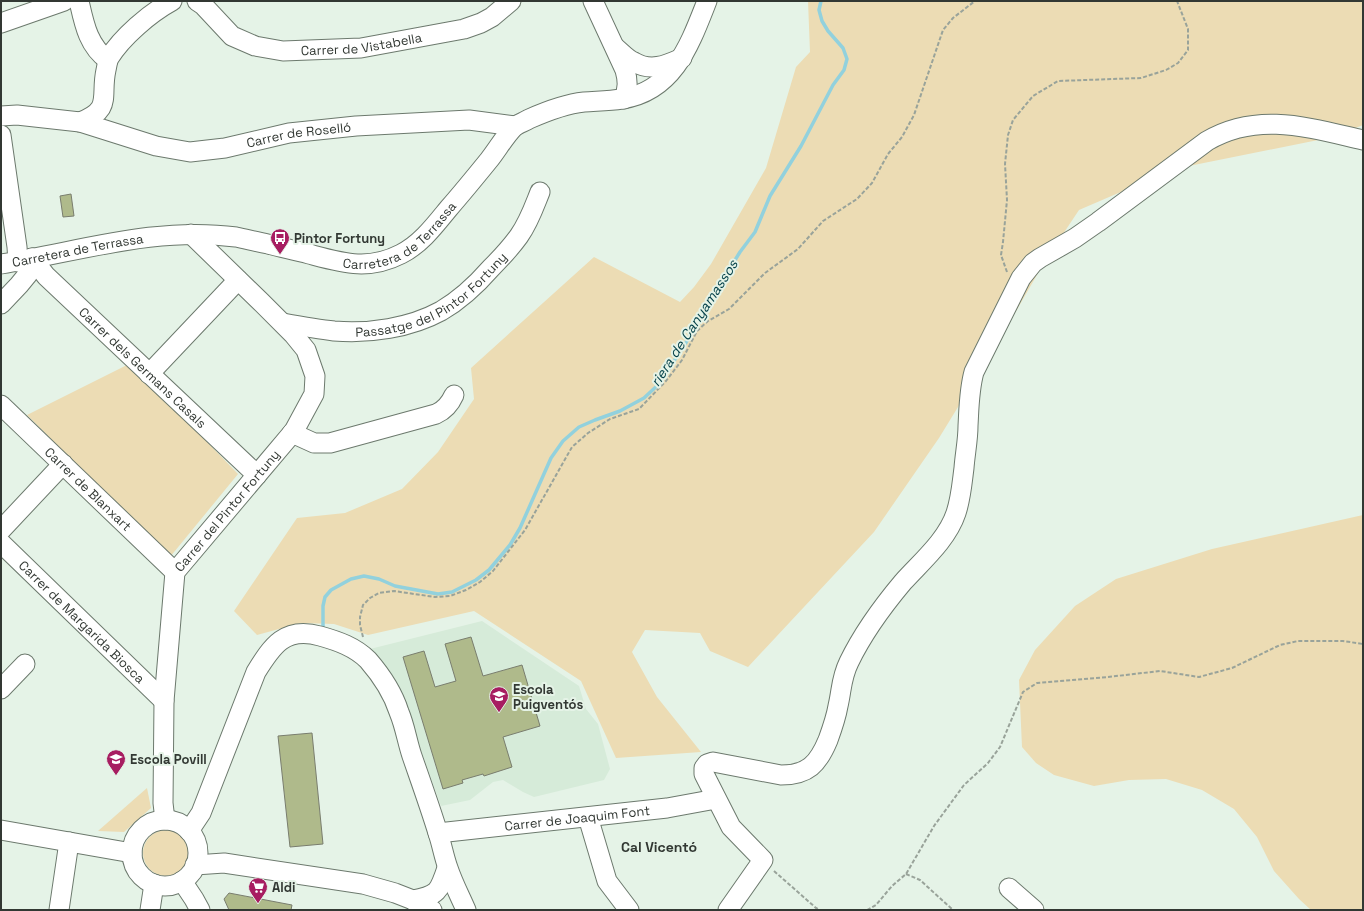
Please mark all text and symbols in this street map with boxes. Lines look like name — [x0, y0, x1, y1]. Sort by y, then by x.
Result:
street label: Carrer de Vistabella — [301, 29, 424, 59]
street label: Carrer de Roselló — [245, 119, 352, 152]
street label: Carretera de Terrassa — [342, 198, 460, 273]
bus stop icon: Pintor Fortuny — [269, 227, 291, 255]
street label: Carretera de Terrassa — [11, 230, 145, 271]
place label: Pintor Fortuny — [294, 230, 385, 247]
street label: Passatge del Pintor Fortuny — [355, 249, 511, 341]
water label: riera de Canyamassos — [646, 256, 742, 390]
street label: Carrer dels Germans Casals — [75, 304, 210, 432]
street label: Carrer de Blanxart — [41, 444, 135, 535]
street label: Carrer del Pintor Fortuny — [171, 446, 284, 575]
street label: Carrer de Margarida Biosca — [15, 557, 149, 687]
place label: Escola Puigventós — [513, 681, 584, 713]
school or university icon: Escola Puigventós — [488, 685, 510, 713]
school or university icon: Escola Povill — [105, 748, 127, 776]
place label: Escola Povill — [130, 751, 207, 768]
street label: Carrer de Joaquim Font — [504, 802, 651, 835]
district label: Cal Vicentó — [621, 838, 697, 856]
supermarket icon: Aldi — [247, 876, 269, 904]
place label: Aldi — [272, 879, 295, 896]

